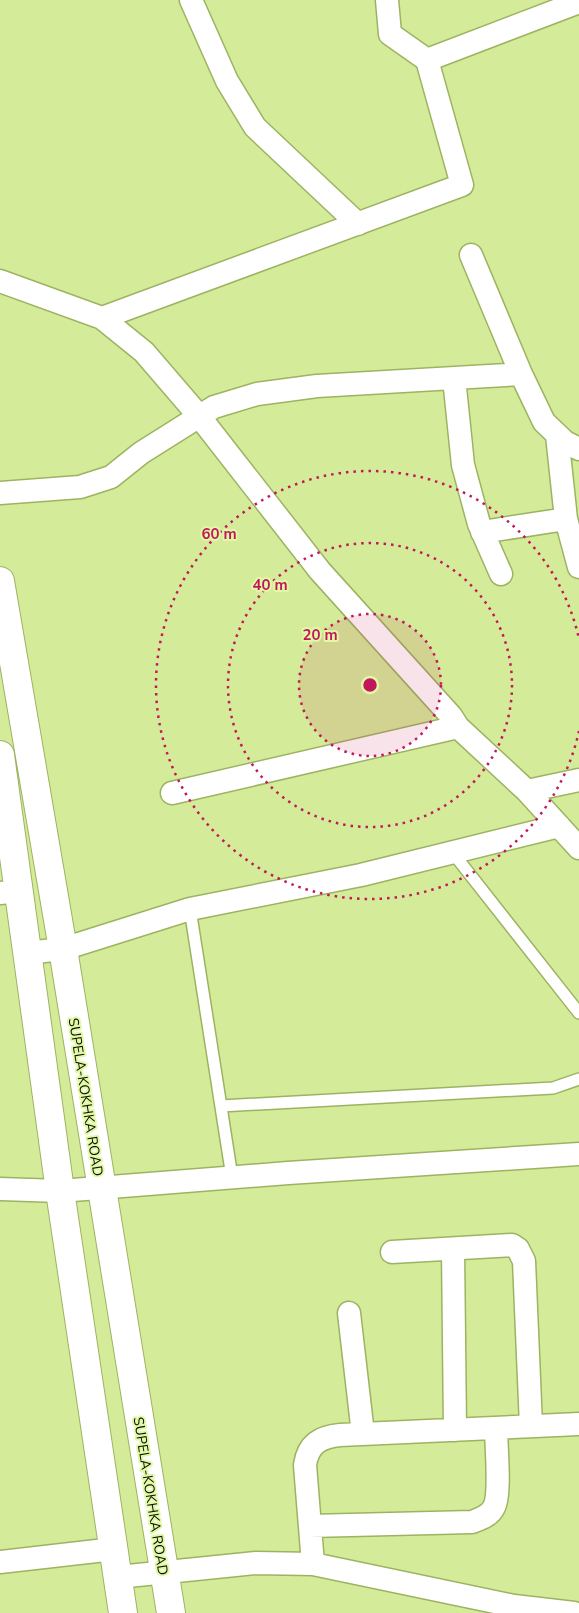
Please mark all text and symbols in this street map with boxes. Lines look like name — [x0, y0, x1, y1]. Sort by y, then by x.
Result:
text: 60 m — [201, 524, 237, 544]
text: 40 m — [252, 575, 288, 595]
text: 20 m — [302, 625, 338, 645]
centre of rings — [361, 676, 379, 694]
street label: SUPELA-KOKHKA ROAD — [64, 1017, 107, 1178]
street label: SUPELA-KOKHKA ROAD — [129, 1416, 172, 1577]

